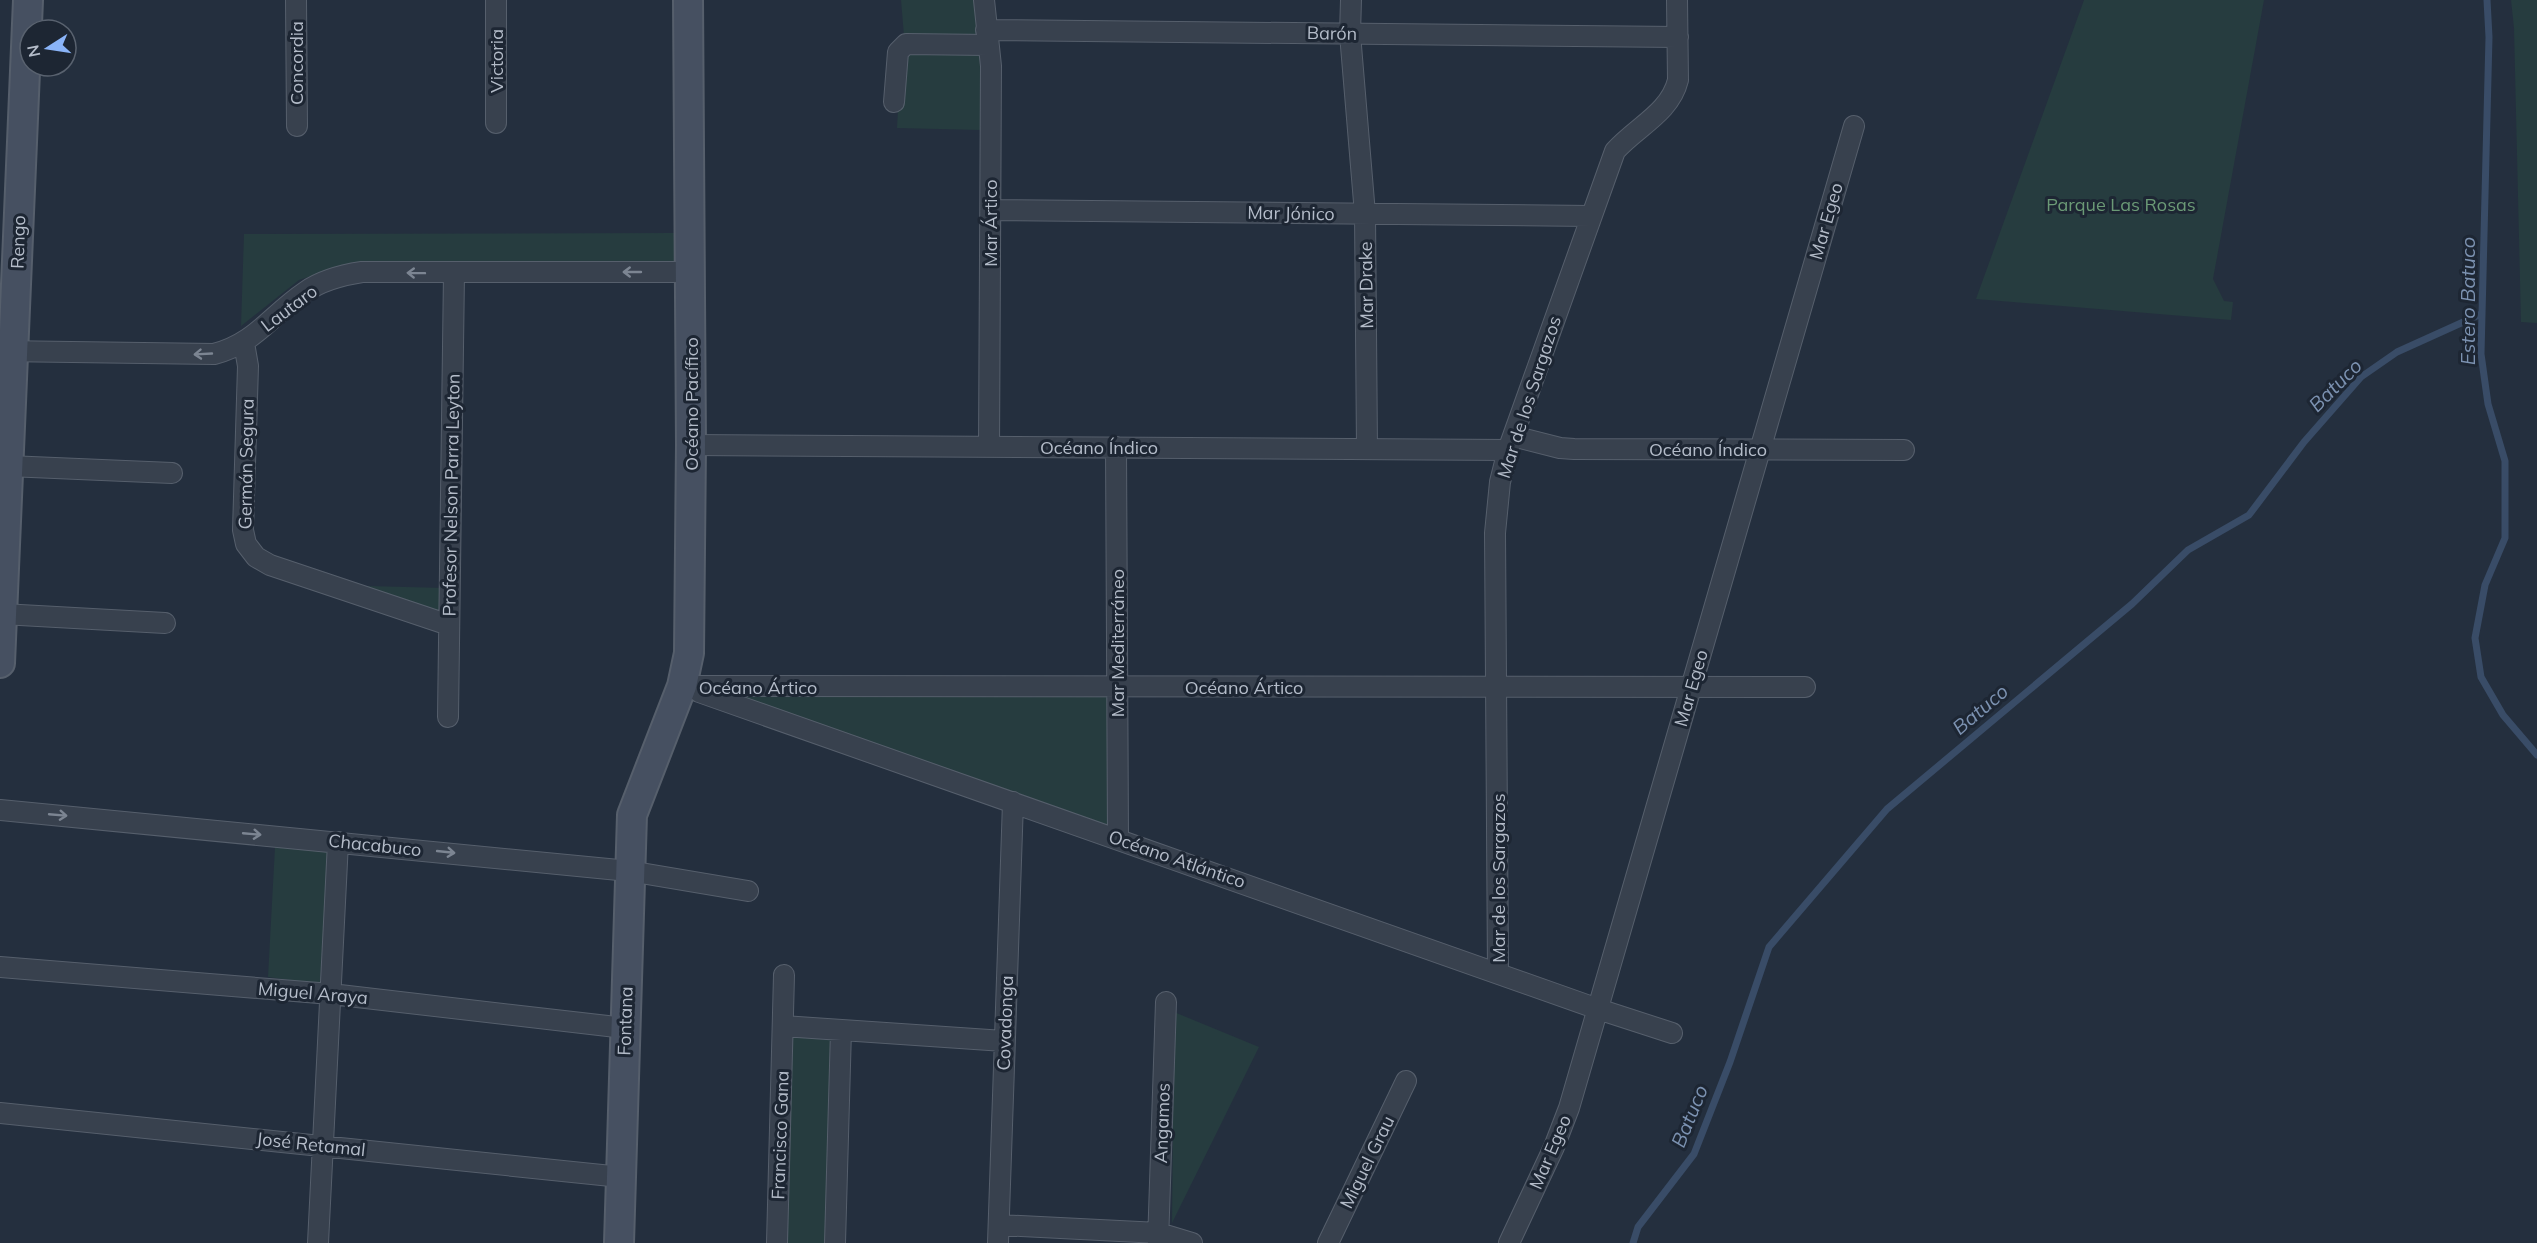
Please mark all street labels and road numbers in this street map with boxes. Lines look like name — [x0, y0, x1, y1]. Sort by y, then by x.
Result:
street label: Concordia — [285, 21, 308, 105]
street label: Barón — [1307, 21, 1357, 45]
street label: Victoria — [485, 29, 508, 93]
street label: Mar Ártico — [979, 179, 1002, 267]
street label: Mar Egeo — [1804, 180, 1848, 262]
street label: Mar Jónico — [1247, 201, 1335, 225]
street label: Rengo — [6, 215, 30, 269]
street label: Mar Drake — [1354, 241, 1378, 329]
street label: Lautaro — [256, 279, 322, 337]
street label: Mar de los Sargazos — [1492, 313, 1566, 481]
street label: Océano Pacífico — [680, 337, 703, 471]
street label: Profesor Nelson Parra Leyton — [437, 373, 465, 617]
street label: Germán Segura — [233, 398, 259, 530]
street label: Océano Índico — [1040, 436, 1158, 459]
street label: Océano Índico — [1649, 438, 1767, 461]
street label: Mar Mediterráneo — [1106, 569, 1129, 717]
street label: Mar Egeo — [1669, 647, 1713, 729]
street label: Océano Ártico — [699, 676, 817, 699]
street label: Océano Ártico — [1185, 676, 1303, 699]
street label: Mar de los Sargazos — [1487, 793, 1510, 963]
street label: Océano Atlántico — [1106, 825, 1248, 893]
street label: Chacabuco — [327, 829, 423, 861]
street label: Covadonga — [992, 975, 1018, 1071]
street label: Miguel Araya — [257, 977, 369, 1009]
street label: Fontana — [612, 986, 638, 1056]
street label: Francisco Gana — [766, 1070, 794, 1200]
street label: Angamos — [1149, 1082, 1175, 1164]
street label: Mar Egeo — [1524, 1111, 1576, 1193]
street label: Miguel Grau — [1335, 1112, 1399, 1212]
street label: José Retamal — [255, 1127, 367, 1161]

